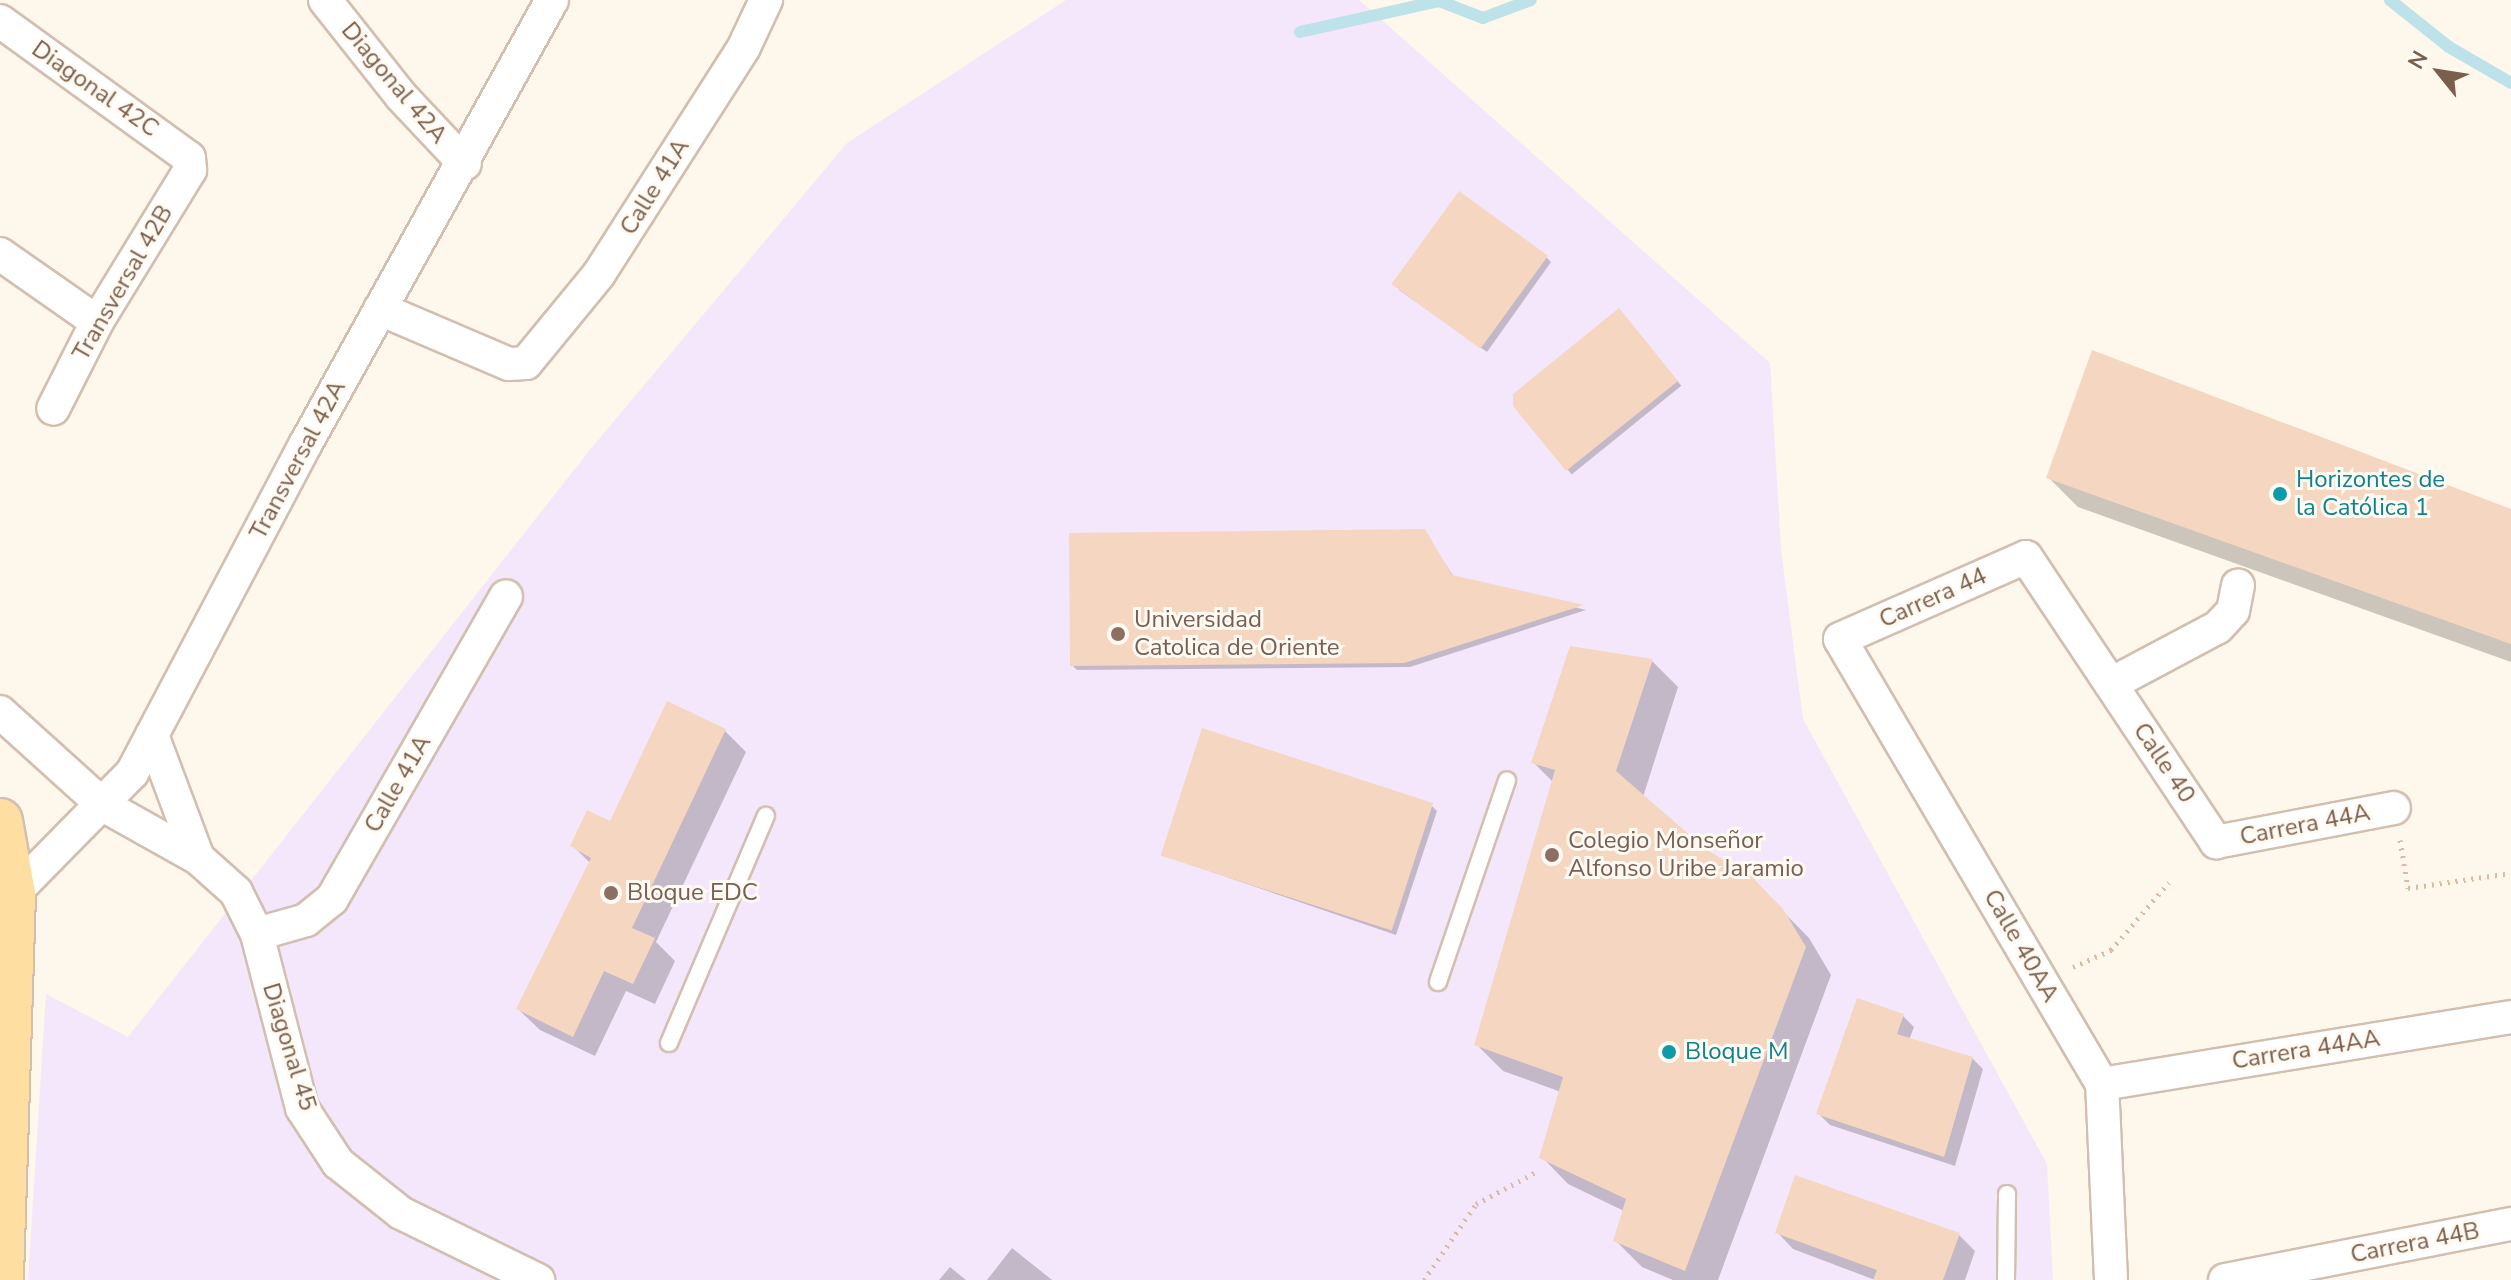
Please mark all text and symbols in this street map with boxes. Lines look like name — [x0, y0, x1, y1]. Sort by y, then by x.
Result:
street label: Diagonal 42A — [335, 17, 453, 149]
north arrow — [2399, 32, 2479, 112]
street label: Diagonal 42C — [26, 35, 164, 143]
text: N — [2401, 45, 2435, 75]
street label: Calle 41A — [614, 134, 696, 240]
street label: Transversal 42B — [67, 200, 179, 366]
street label: Transversal 42A — [244, 376, 352, 544]
place label: Horizontes de la Católica 1 — [2296, 466, 2445, 522]
marker: Horizontes de la Católica 1 — [2271, 485, 2289, 503]
street label: Carrera 44 — [1875, 562, 1991, 634]
place label: Universidad Catolica de Oriente — [1134, 606, 1340, 662]
marker: Universidad Catolica de Oriente — [1109, 625, 1127, 643]
street label: Calle 40 — [2127, 718, 2201, 808]
street label: Calle 41A — [359, 730, 437, 838]
street label: Carrera 44A — [2237, 798, 2373, 852]
place label: Colegio Monseñor Alfonso Uribe Jaramio — [1568, 827, 1804, 883]
marker: Colegio Monseñor Alfonso Uribe Jaramio — [1543, 846, 1561, 864]
place label: Bloque EDC — [627, 879, 758, 907]
marker: Bloque EDC — [602, 884, 620, 902]
street label: Calle 40AA — [1977, 885, 2065, 1007]
street label: Diagonal 45 — [256, 980, 322, 1114]
street label: Carrera 44AA — [2230, 1024, 2382, 1076]
place label: Bloque M — [1685, 1038, 1788, 1066]
marker: Bloque M — [1660, 1043, 1678, 1061]
street label: Carrera 44B — [2348, 1216, 2482, 1270]

